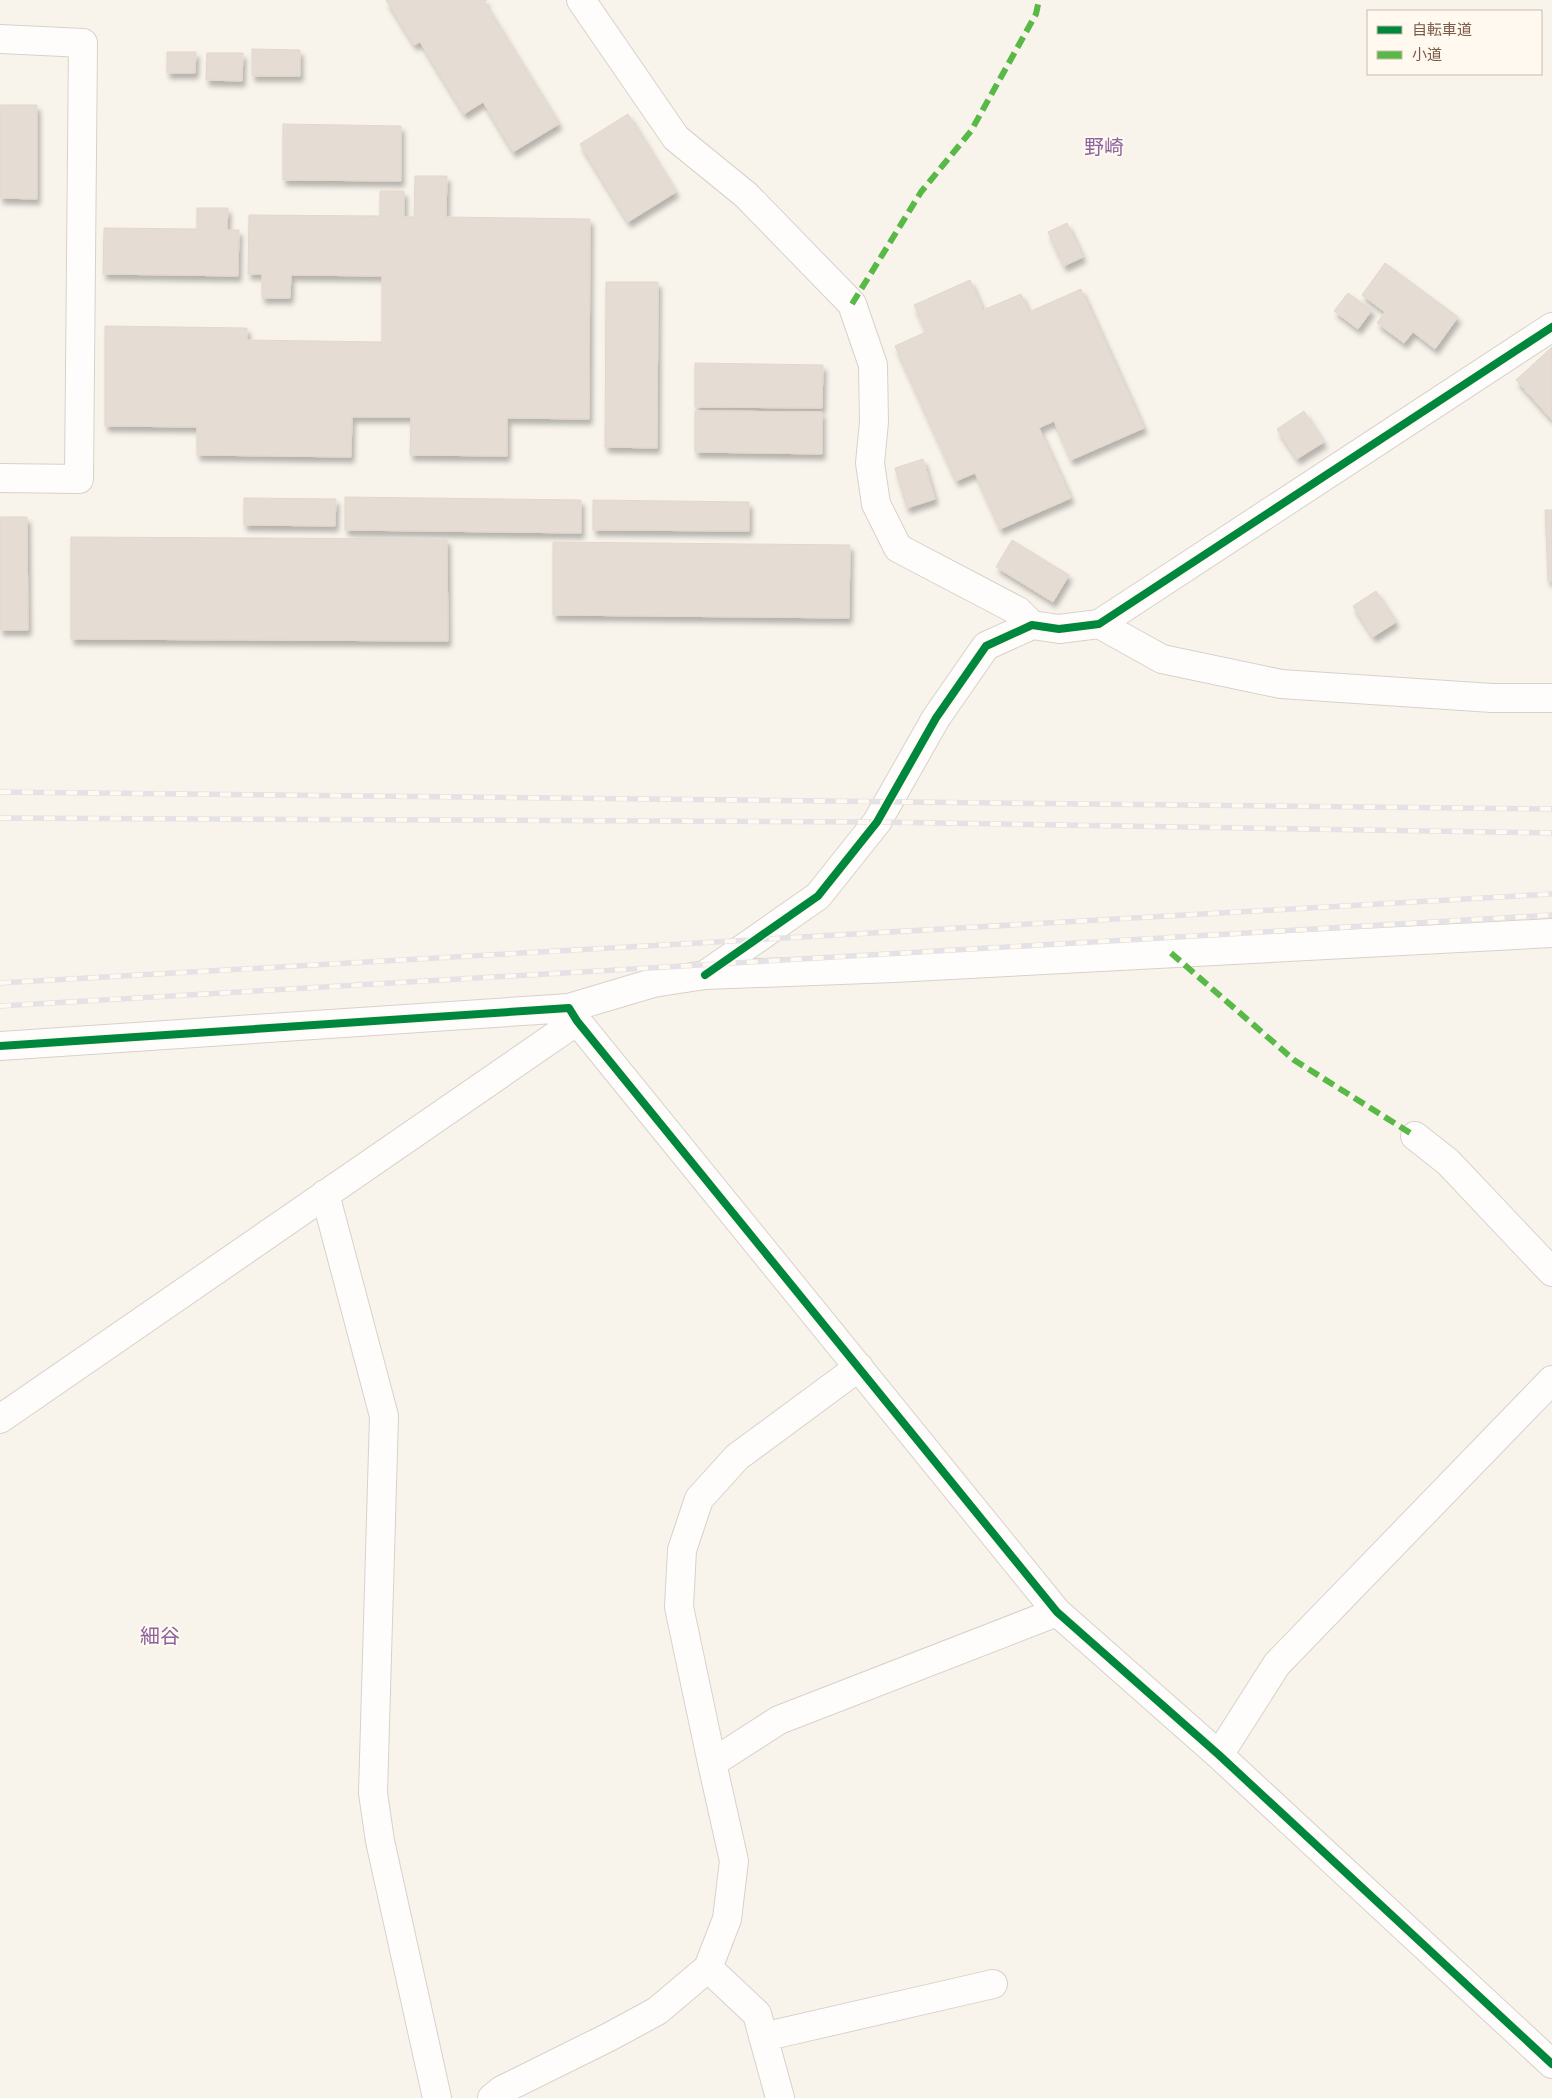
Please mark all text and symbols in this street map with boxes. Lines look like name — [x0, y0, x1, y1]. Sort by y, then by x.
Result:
legend — [1367, 10, 1542, 75]
text: 自転車道 — [1412, 21, 1472, 38]
text: 小道 — [1412, 46, 1442, 63]
district label: 野崎 — [1084, 136, 1124, 158]
district label: 細谷 — [140, 1625, 180, 1647]

